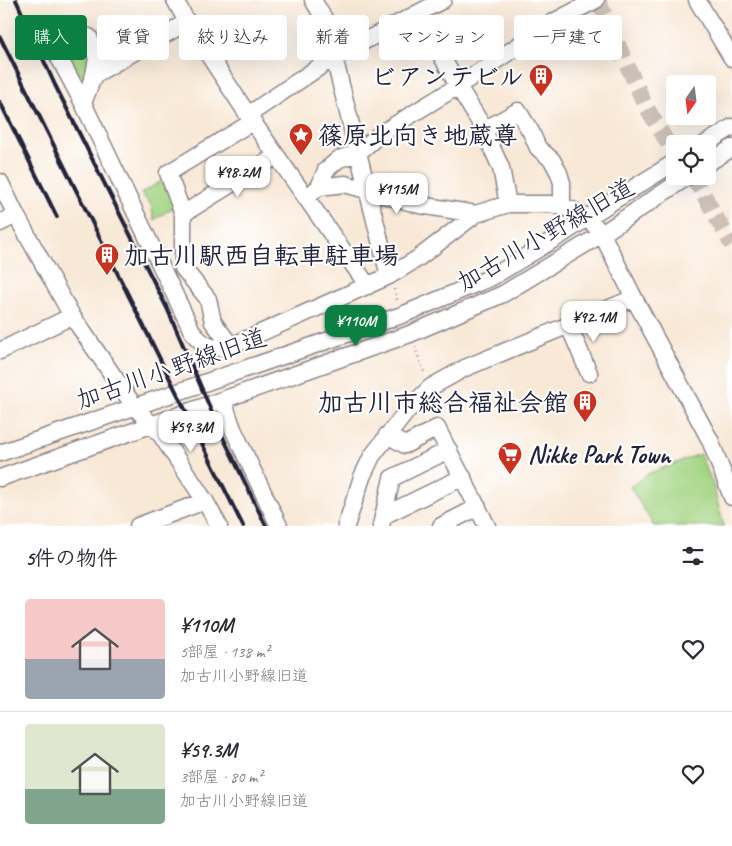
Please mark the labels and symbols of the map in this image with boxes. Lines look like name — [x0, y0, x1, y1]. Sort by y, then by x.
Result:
place label: ビアンテビル — [371, 61, 524, 93]
building icon: ビアンテビル — [528, 63, 554, 97]
north arrow — [666, 75, 716, 125]
place label: 篠原北向き地蔵尊 — [318, 120, 518, 152]
place icon: 篠原北向き地蔵尊 — [288, 122, 314, 156]
pin: ¥98.2M — [197, 156, 279, 198]
street label: 加古川小野線旧道 — [451, 171, 640, 299]
pin: ¥115M — [362, 172, 432, 215]
place label: 加古川駅西自転車駐車場 — [124, 240, 399, 272]
building icon: 加古川駅西自転車駐車場 — [94, 242, 120, 276]
pin: ¥92.1M — [553, 300, 635, 343]
pin: ¥110M — [321, 304, 391, 347]
street label: 加古川小野線旧道 — [72, 321, 271, 417]
place label: 加古川市総合福祉会館 — [318, 387, 568, 419]
building icon: 加古川市総合福祉会館 — [572, 389, 598, 423]
pin: ¥59.3M — [150, 410, 232, 453]
place label: Nikke Park Town — [528, 439, 672, 471]
supermarket icon: Nikke Park Town — [497, 441, 523, 475]

